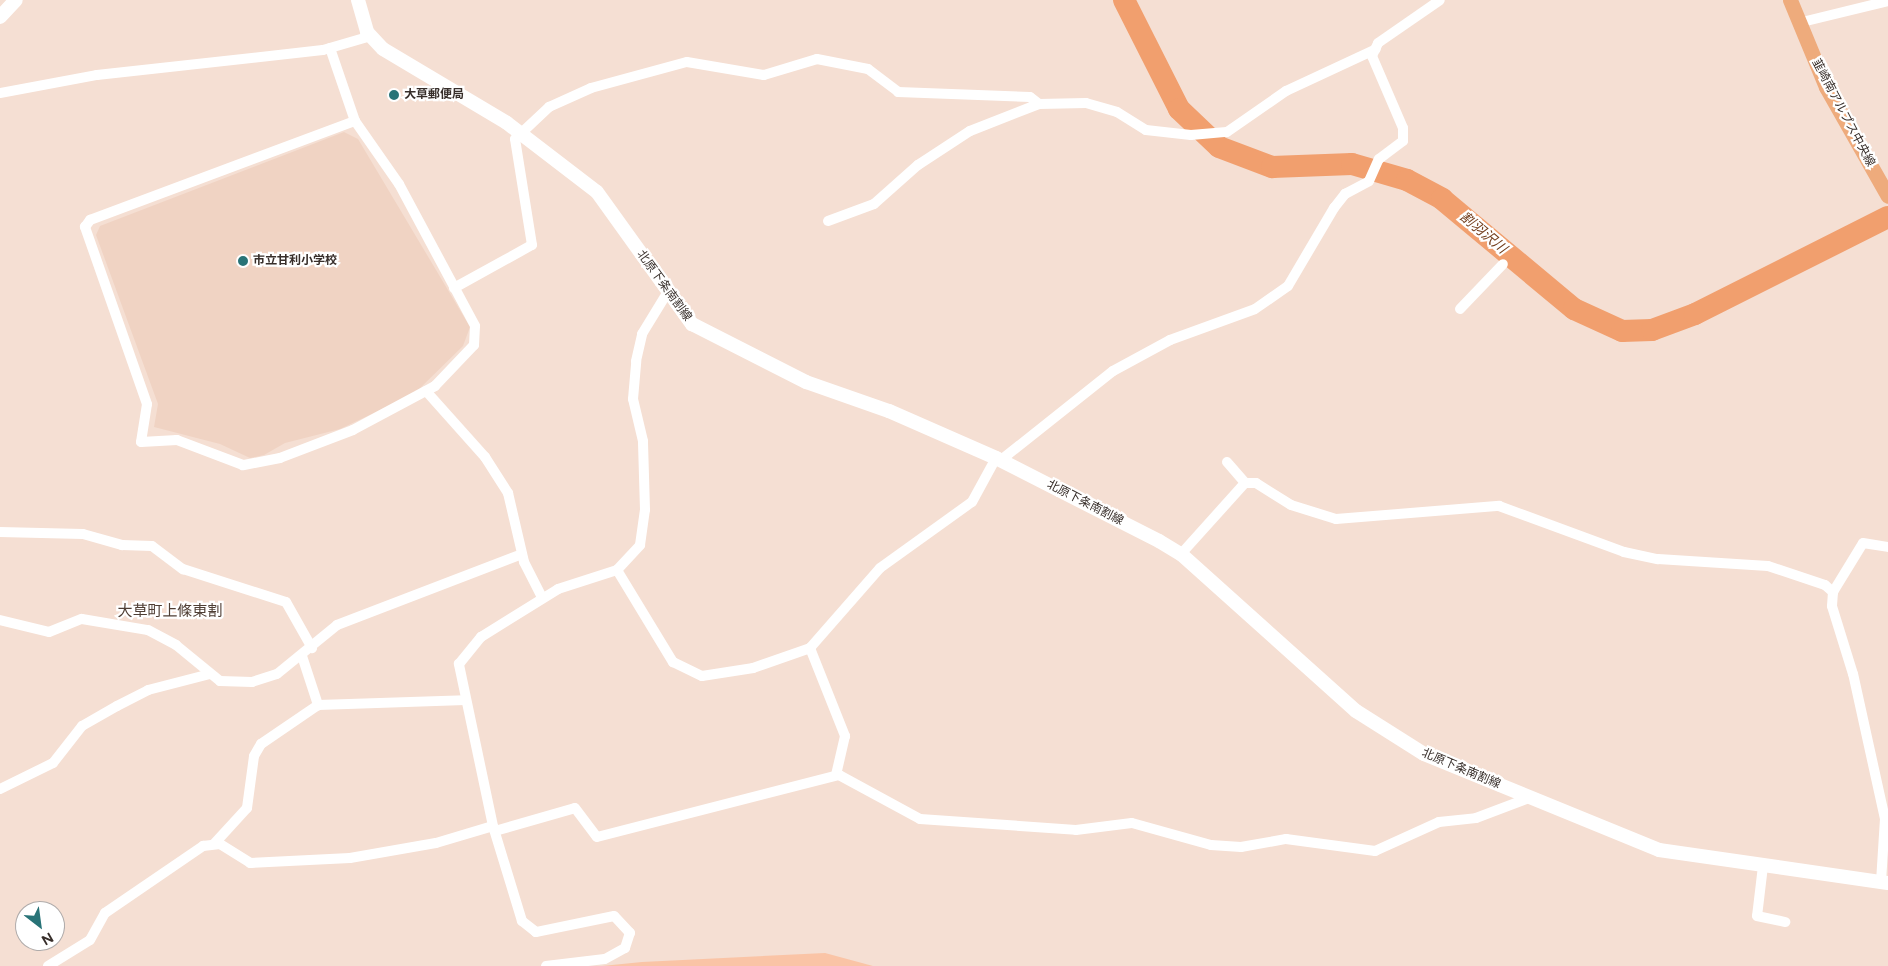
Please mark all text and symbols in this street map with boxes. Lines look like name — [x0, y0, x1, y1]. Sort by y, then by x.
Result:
street label: 韮崎南アルプス中央線 — [1808, 57, 1878, 169]
place label: 大草郵便局 — [404, 88, 464, 102]
marker: 大草郵便局 — [388, 89, 400, 101]
water label: 割羽沢川 — [1456, 209, 1510, 257]
street label: 北原下条南割線 — [633, 248, 695, 324]
place label: 市立甘利小学校 — [253, 254, 337, 268]
marker: 市立甘利小学校 — [237, 255, 249, 267]
street label: 北原下条南割線 — [1044, 478, 1126, 528]
district label: 大草町上條東割 — [118, 603, 222, 621]
street label: 北原下条南割線 — [1420, 746, 1502, 792]
north arrow — [15, 901, 65, 951]
text: N — [38, 928, 56, 949]

